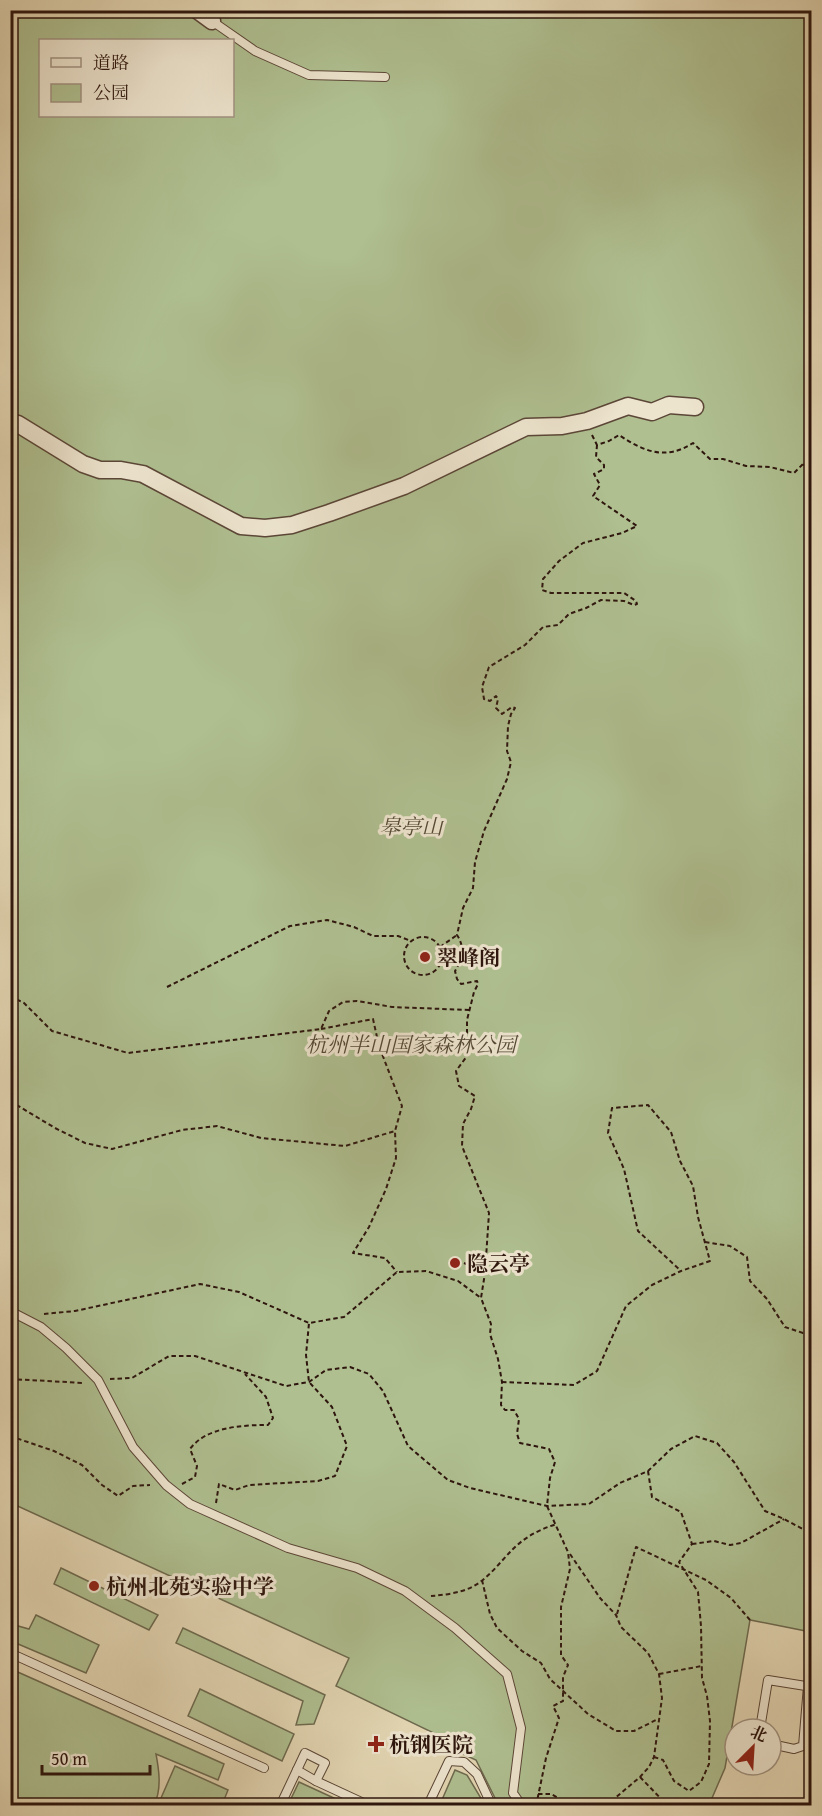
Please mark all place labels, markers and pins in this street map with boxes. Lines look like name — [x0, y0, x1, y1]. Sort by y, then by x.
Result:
place label: 翠峰阁 — [437, 942, 500, 973]
marker: 翠峰阁 — [418, 950, 432, 964]
place label: 隐云亭 — [467, 1248, 530, 1279]
marker: 隐云亭 — [448, 1256, 462, 1270]
place label: 杭州北苑实验中学 — [106, 1571, 274, 1602]
marker: 杭州北苑实验中学 — [87, 1579, 101, 1593]
place label: 杭钢医院 — [389, 1729, 473, 1760]
marker: 杭钢医院 — [367, 1735, 385, 1753]

